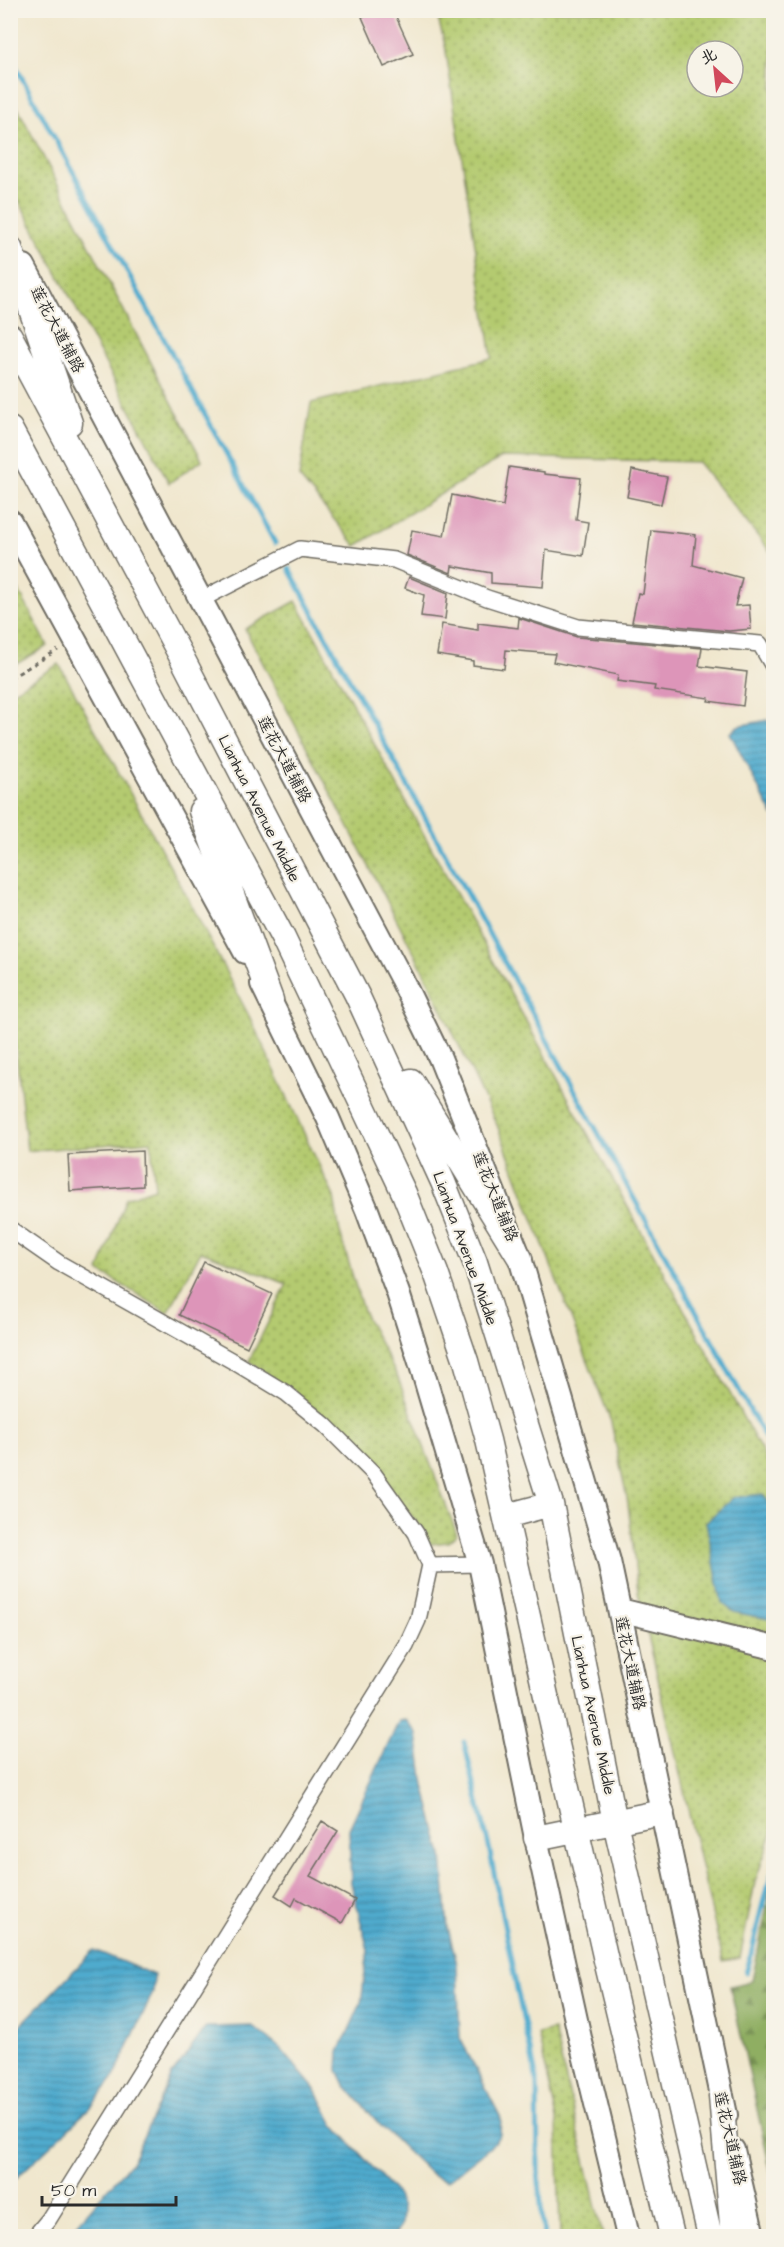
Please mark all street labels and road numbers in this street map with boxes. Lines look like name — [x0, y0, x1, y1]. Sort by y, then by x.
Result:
street label: 莲花大道辅路 — [25, 282, 89, 377]
street label: 莲花大道辅路 — [252, 712, 316, 807]
street label: Lianhua Avenue Middle — [213, 731, 306, 886]
street label: 莲花大道辅路 — [467, 1148, 523, 1245]
street label: Lianhua Avenue Middle — [427, 1169, 503, 1328]
street label: 莲花大道辅路 — [609, 1614, 651, 1712]
street label: Lianhua Avenue Middle — [565, 1634, 621, 1797]
street label: 莲花大道辅路 — [709, 2089, 752, 2187]

